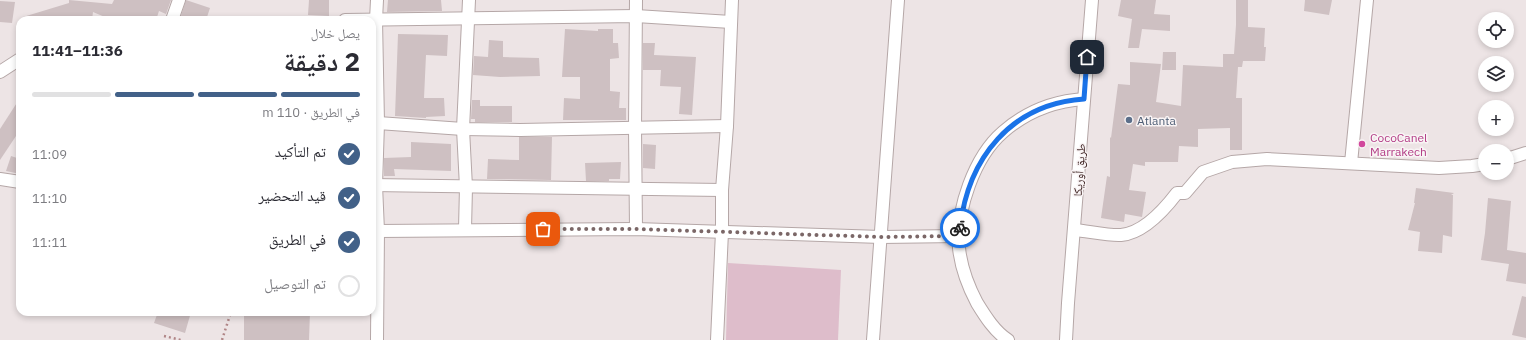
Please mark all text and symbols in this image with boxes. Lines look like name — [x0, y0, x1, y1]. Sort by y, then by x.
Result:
map controls — [1478, 12, 1514, 180]
button: locate — [1478, 12, 1514, 48]
text: يصل خلال — [311, 25, 360, 42]
pin — [1070, 40, 1104, 74]
text: 11:36–11:41 — [32, 41, 123, 60]
text: 2 دقيقة — [284, 44, 360, 78]
icon: home — [1076, 46, 1098, 68]
button: layers — [1478, 56, 1514, 92]
button: + — [1478, 100, 1514, 136]
text: في الطريق · 110 m — [262, 104, 360, 121]
place label: Atlanta — [1137, 113, 1177, 128]
marker: Atlanta — [1124, 115, 1134, 125]
place label: CocoCanel Marrakech — [1370, 130, 1427, 159]
marker: CocoCanel Marrakech — [1357, 139, 1367, 149]
text: تم التأكيد — [275, 142, 326, 161]
icon: check — [338, 143, 360, 165]
street label: طريق أوريكا — [1070, 143, 1089, 197]
button: − — [1478, 144, 1514, 180]
text: 11:09 — [32, 146, 67, 163]
text: قيد التحضير — [258, 186, 326, 205]
icon: check — [338, 187, 360, 209]
text: 11:10 — [32, 190, 67, 207]
courier — [940, 208, 980, 248]
pin — [526, 212, 560, 246]
icon: bike — [949, 217, 971, 239]
icon: bag — [532, 218, 554, 240]
text: في الطريق — [269, 230, 326, 249]
icon: check — [338, 231, 360, 253]
text: 11:11 — [32, 234, 67, 251]
text: تم التوصيل — [264, 274, 326, 293]

